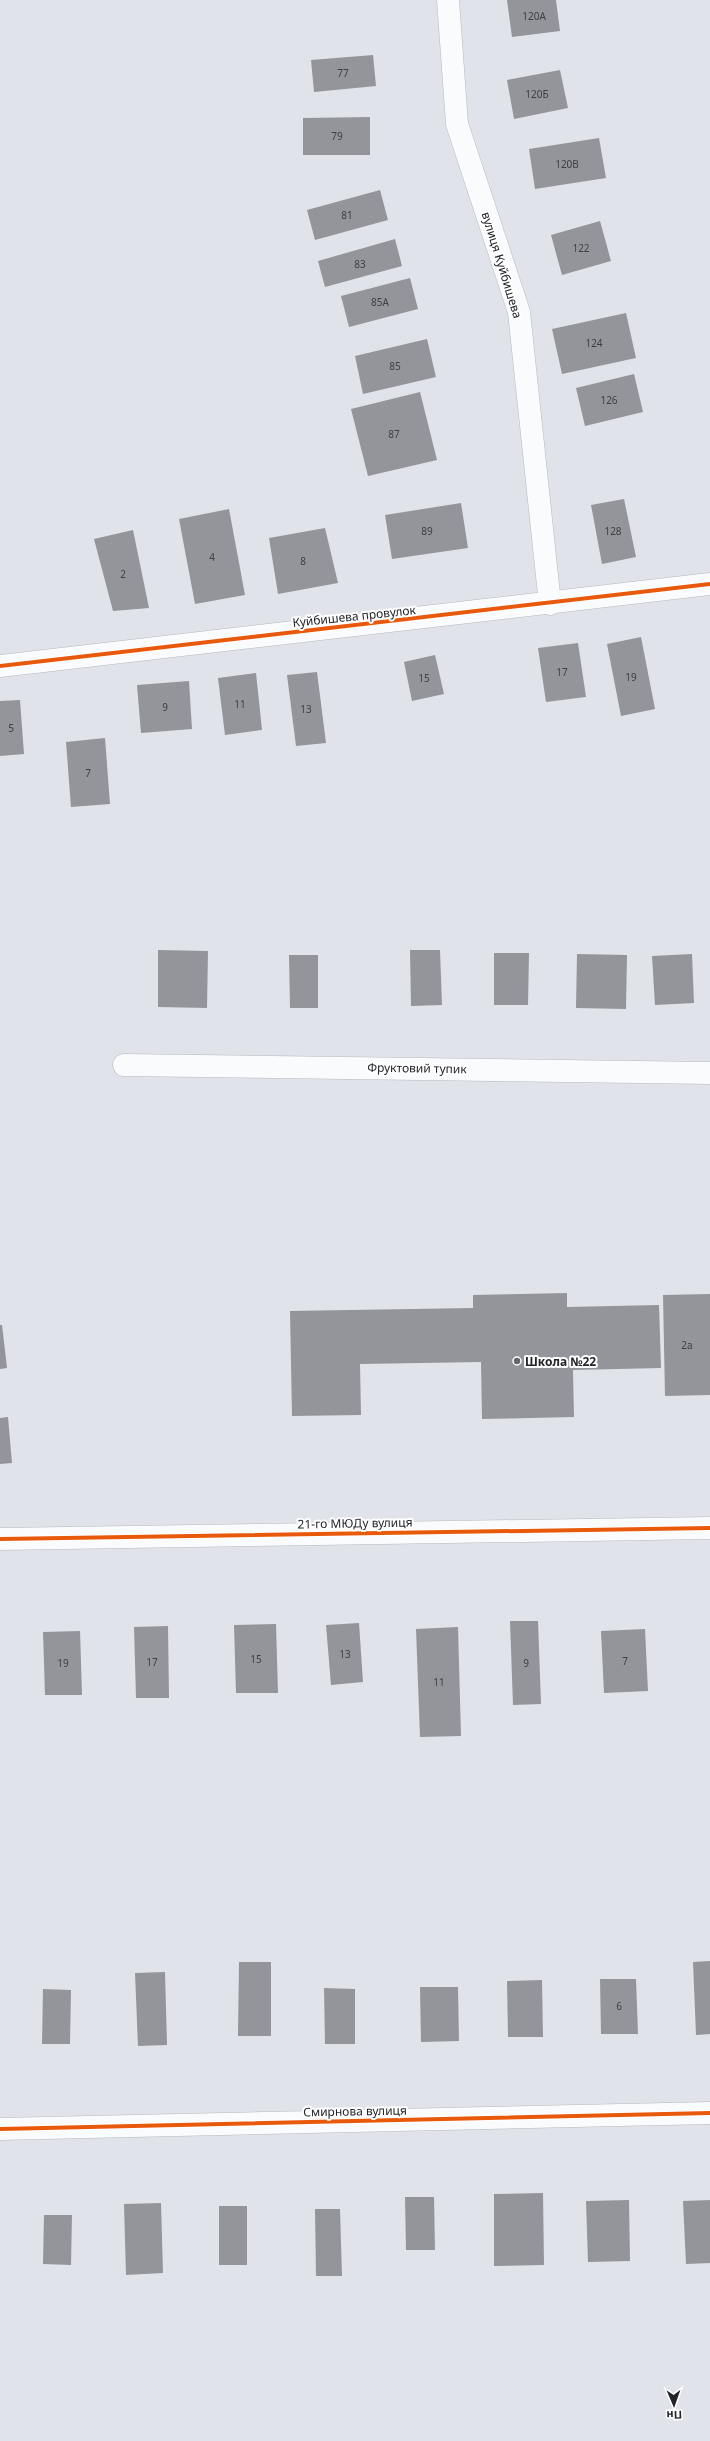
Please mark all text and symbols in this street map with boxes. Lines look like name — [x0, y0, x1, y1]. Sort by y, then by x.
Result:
house number: 120А — [522, 9, 546, 23]
house number: 77 — [337, 66, 349, 80]
house number: 120Б — [525, 87, 549, 101]
house number: 79 — [331, 129, 343, 143]
house number: 120В — [555, 157, 579, 171]
house number: 81 — [341, 208, 353, 222]
street label: вулиця Куйбишева — [478, 210, 526, 320]
house number: 122 — [572, 241, 590, 255]
house number: 83 — [354, 257, 366, 271]
house number: 85А — [371, 295, 390, 309]
house number: 124 — [585, 336, 603, 350]
house number: 85 — [389, 359, 401, 373]
house number: 126 — [600, 393, 618, 407]
house number: 87 — [388, 427, 400, 441]
house number: 89 — [421, 524, 433, 538]
house number: 128 — [604, 524, 622, 538]
house number: 4 — [209, 550, 215, 564]
house number: 8 — [300, 554, 306, 568]
house number: 2 — [120, 567, 126, 581]
street label: Куйбишева провулок — [292, 601, 417, 631]
house number: 17 — [556, 665, 568, 679]
house number: 19 — [625, 670, 637, 684]
house number: 15 — [418, 671, 430, 685]
house number: 11 — [234, 697, 246, 711]
house number: 9 — [162, 700, 168, 714]
house number: 13 — [300, 702, 312, 716]
house number: 5 — [8, 721, 14, 735]
house number: 7 — [85, 766, 91, 780]
street label: Фруктовий тупик — [367, 1059, 467, 1077]
house number: 2а — [681, 1338, 693, 1352]
place label: Школа №22 — [525, 1353, 596, 1370]
marker: Школа №22 — [512, 1356, 522, 1366]
street label: 21-го МЮДу вулиця — [297, 1513, 413, 1533]
house number: 13 — [339, 1647, 351, 1661]
house number: 15 — [250, 1652, 262, 1666]
house number: 7 — [622, 1654, 628, 1668]
house number: 17 — [146, 1655, 158, 1669]
house number: 19 — [57, 1656, 69, 1670]
house number: 9 — [523, 1656, 529, 1670]
house number: 11 — [433, 1675, 445, 1689]
house number: 6 — [616, 1999, 622, 2013]
street label: Смирнова вулиця — [303, 2102, 407, 2120]
north arrow — [654, 2385, 694, 2425]
text: Пн — [666, 2408, 682, 2423]

